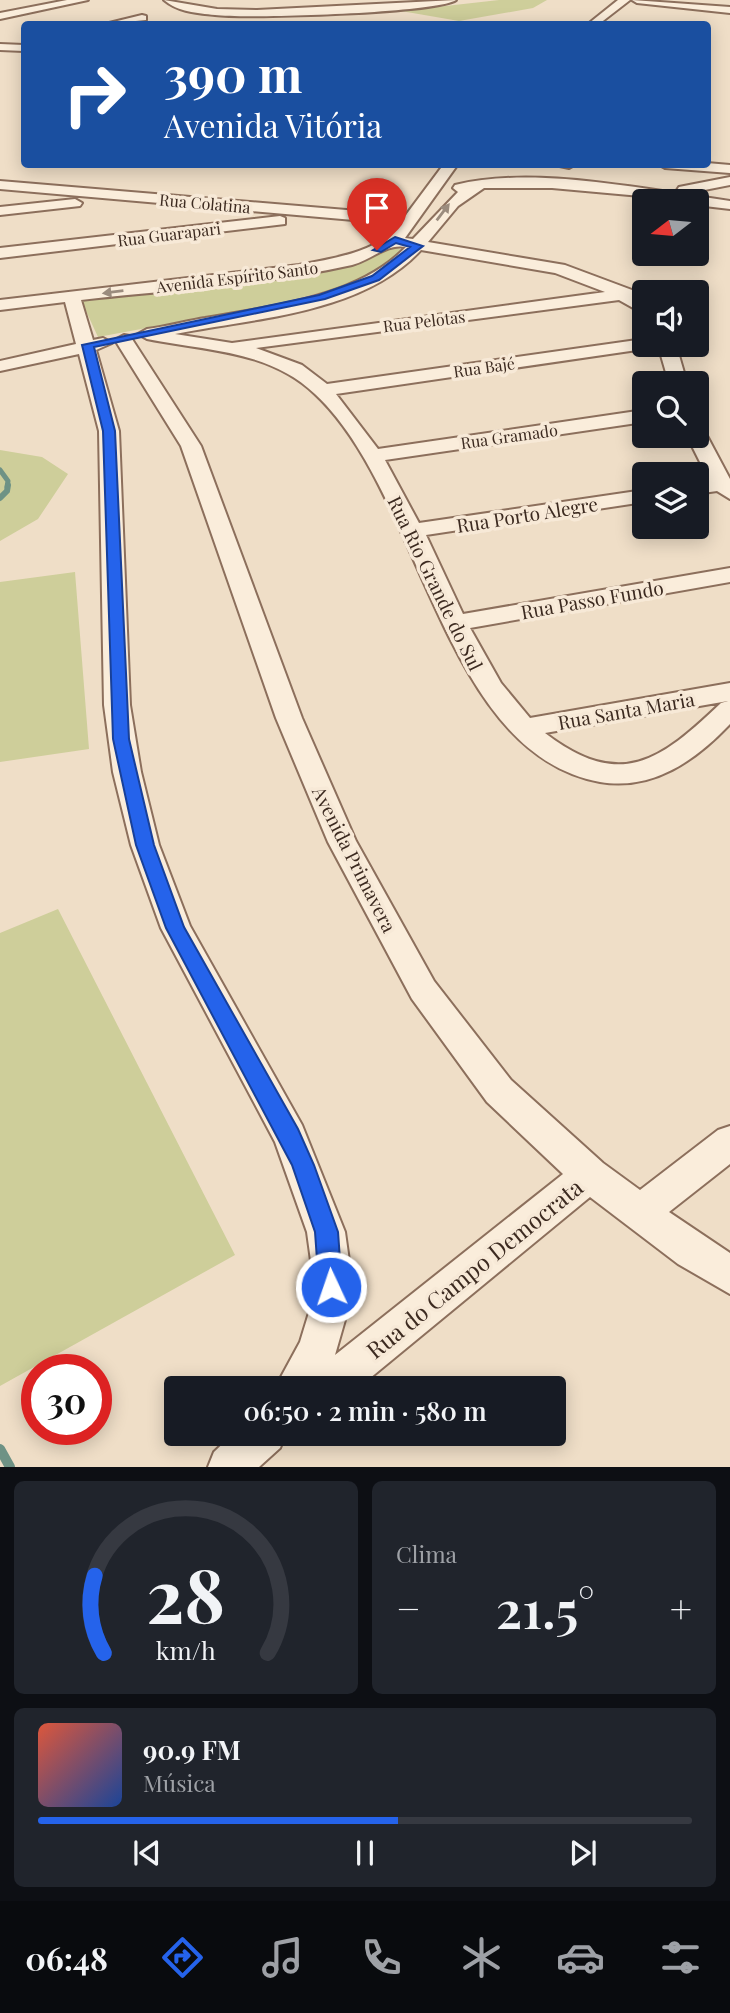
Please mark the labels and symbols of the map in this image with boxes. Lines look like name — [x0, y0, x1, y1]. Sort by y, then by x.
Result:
pin — [347, 178, 407, 250]
street label: Rua Colatina — [159, 189, 251, 217]
north arrow — [632, 189, 709, 266]
one-way arrow — [436, 203, 450, 221]
street label: Rua Guarapari — [116, 217, 222, 251]
street label: Avenida Espírito Santo — [154, 257, 319, 297]
one-way arrow — [102, 287, 124, 298]
street label: Rua Pelotas — [382, 306, 466, 336]
street label: Rua Bajé — [452, 352, 516, 382]
street label: Rua Gramado — [459, 419, 559, 453]
street label: Rua Porto Alegre — [454, 490, 600, 538]
street label: Rua Rio Grande do Sul — [382, 491, 490, 675]
street label: Rua Passo Fundo — [519, 574, 665, 624]
street label: Rua Santa Maria — [556, 685, 697, 735]
street label: Avenida Primavera — [306, 781, 403, 937]
street label: Rua do Campo Democrata — [359, 1171, 589, 1365]
position arrow — [294, 1250, 368, 1324]
speed limit sign: 30 — [21, 1354, 112, 1445]

